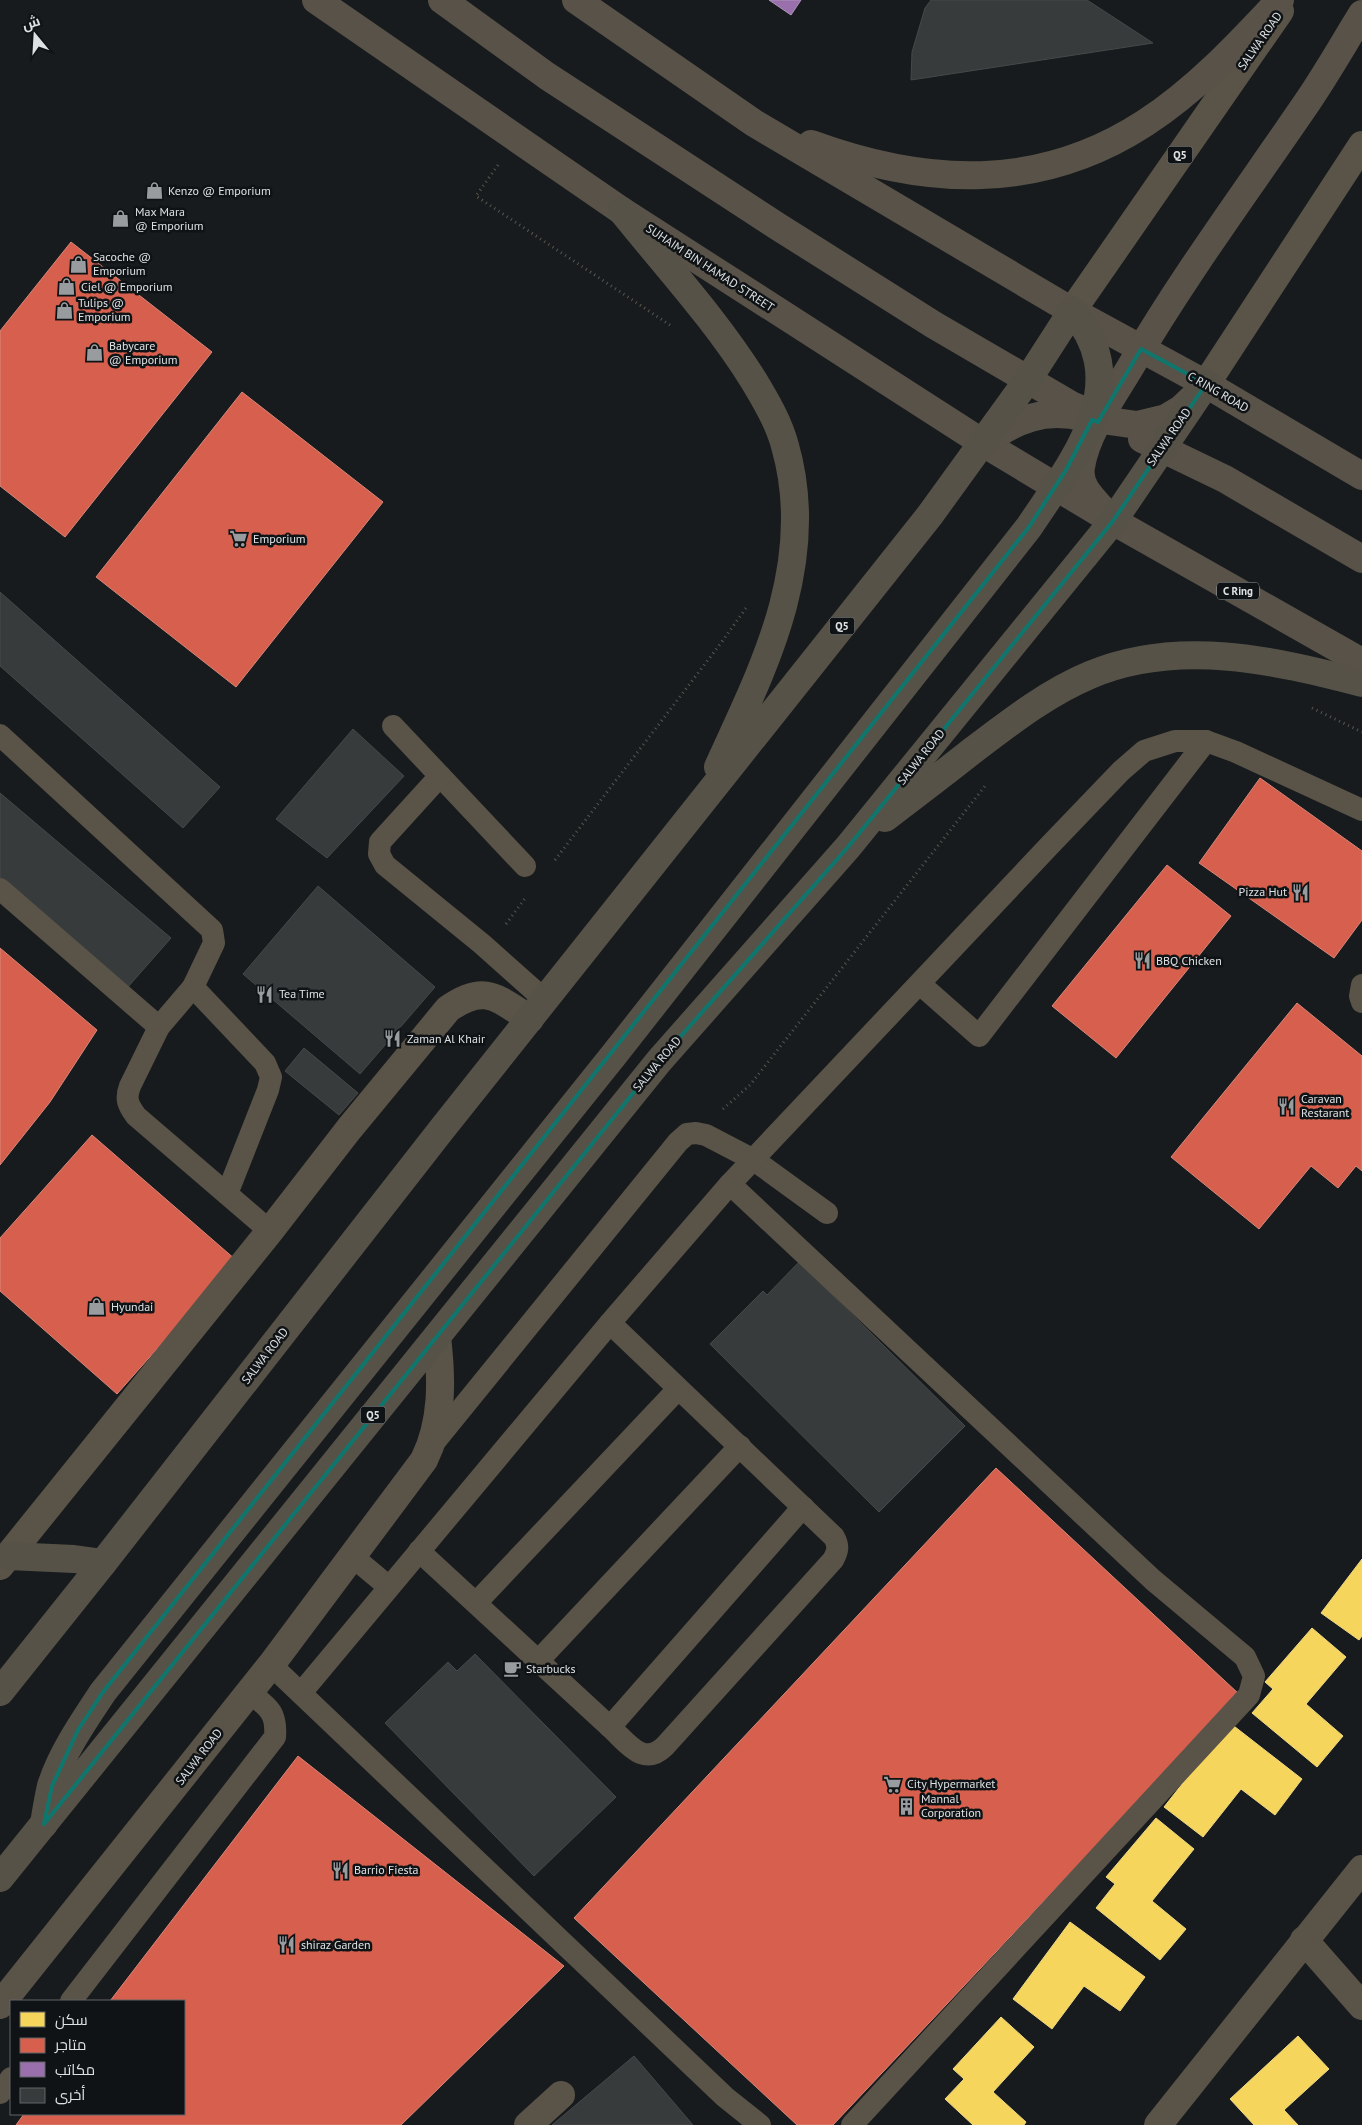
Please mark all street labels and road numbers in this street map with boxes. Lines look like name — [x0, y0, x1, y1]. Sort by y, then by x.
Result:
street label: SALWA ROAD — [1234, 9, 1285, 73]
road number: Q5 — [1168, 146, 1192, 164]
street label: SUHAIM BIN HAMAD STREET — [643, 221, 777, 315]
street label: C RING ROAD — [1185, 368, 1252, 415]
street label: SALWA ROAD — [1143, 405, 1194, 469]
road number: C Ring — [1217, 582, 1259, 600]
road number: Q5 — [830, 618, 854, 634]
street label: SALWA ROAD — [894, 726, 948, 788]
street label: SALWA ROAD — [629, 1033, 684, 1094]
street label: SALWA ROAD — [238, 1324, 291, 1387]
road number: Q5 — [360, 1406, 386, 1424]
street label: SALWA ROAD — [172, 1725, 225, 1788]

